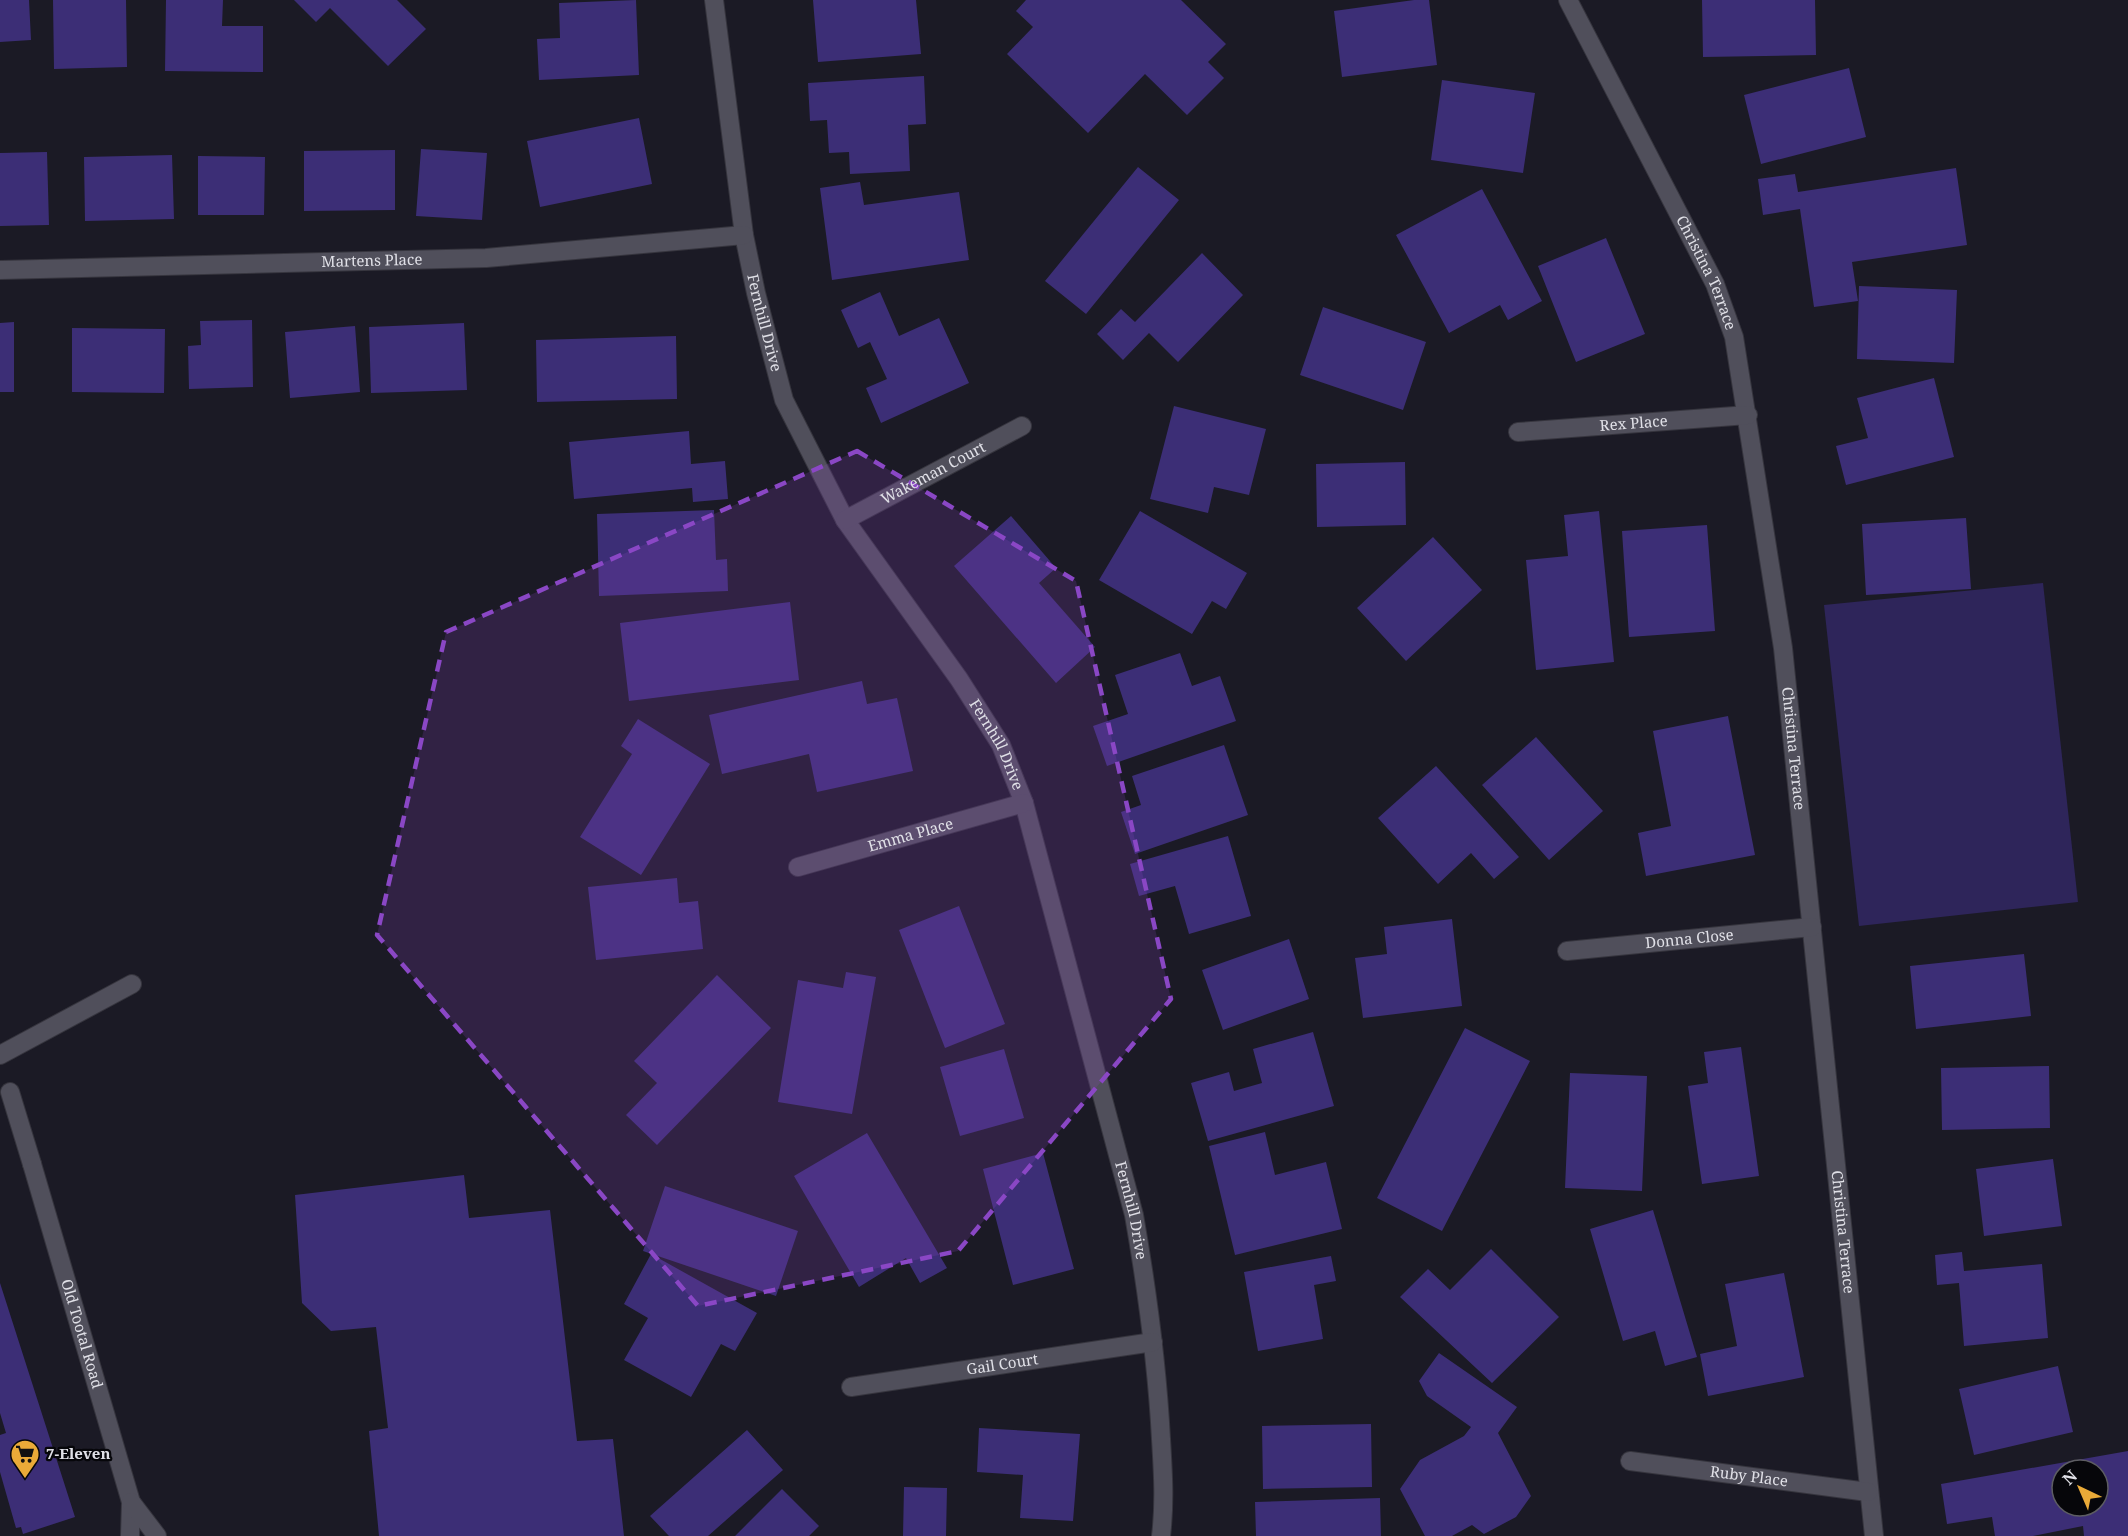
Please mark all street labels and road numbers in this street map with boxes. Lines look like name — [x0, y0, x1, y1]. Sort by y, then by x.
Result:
street label: Christina Terrace — [1672, 212, 1742, 332]
street label: Martens Place — [321, 249, 423, 271]
street label: Fernhill Drive — [743, 272, 787, 374]
street label: Rex Place — [1599, 410, 1668, 435]
street label: Wakeman Court — [877, 436, 989, 508]
street label: Christina Terrace — [1778, 686, 1811, 811]
street label: Fernhill Drive — [965, 695, 1029, 793]
street label: Emma Place — [865, 813, 955, 856]
street label: Donna Close — [1644, 924, 1734, 952]
street label: Fernhill Drive — [1111, 1159, 1152, 1261]
street label: Christina Terrace — [1828, 1169, 1860, 1294]
street label: Old Tootal Road — [57, 1276, 108, 1391]
street label: Gail Court — [965, 1348, 1039, 1379]
street label: Ruby Place — [1709, 1461, 1789, 1490]

